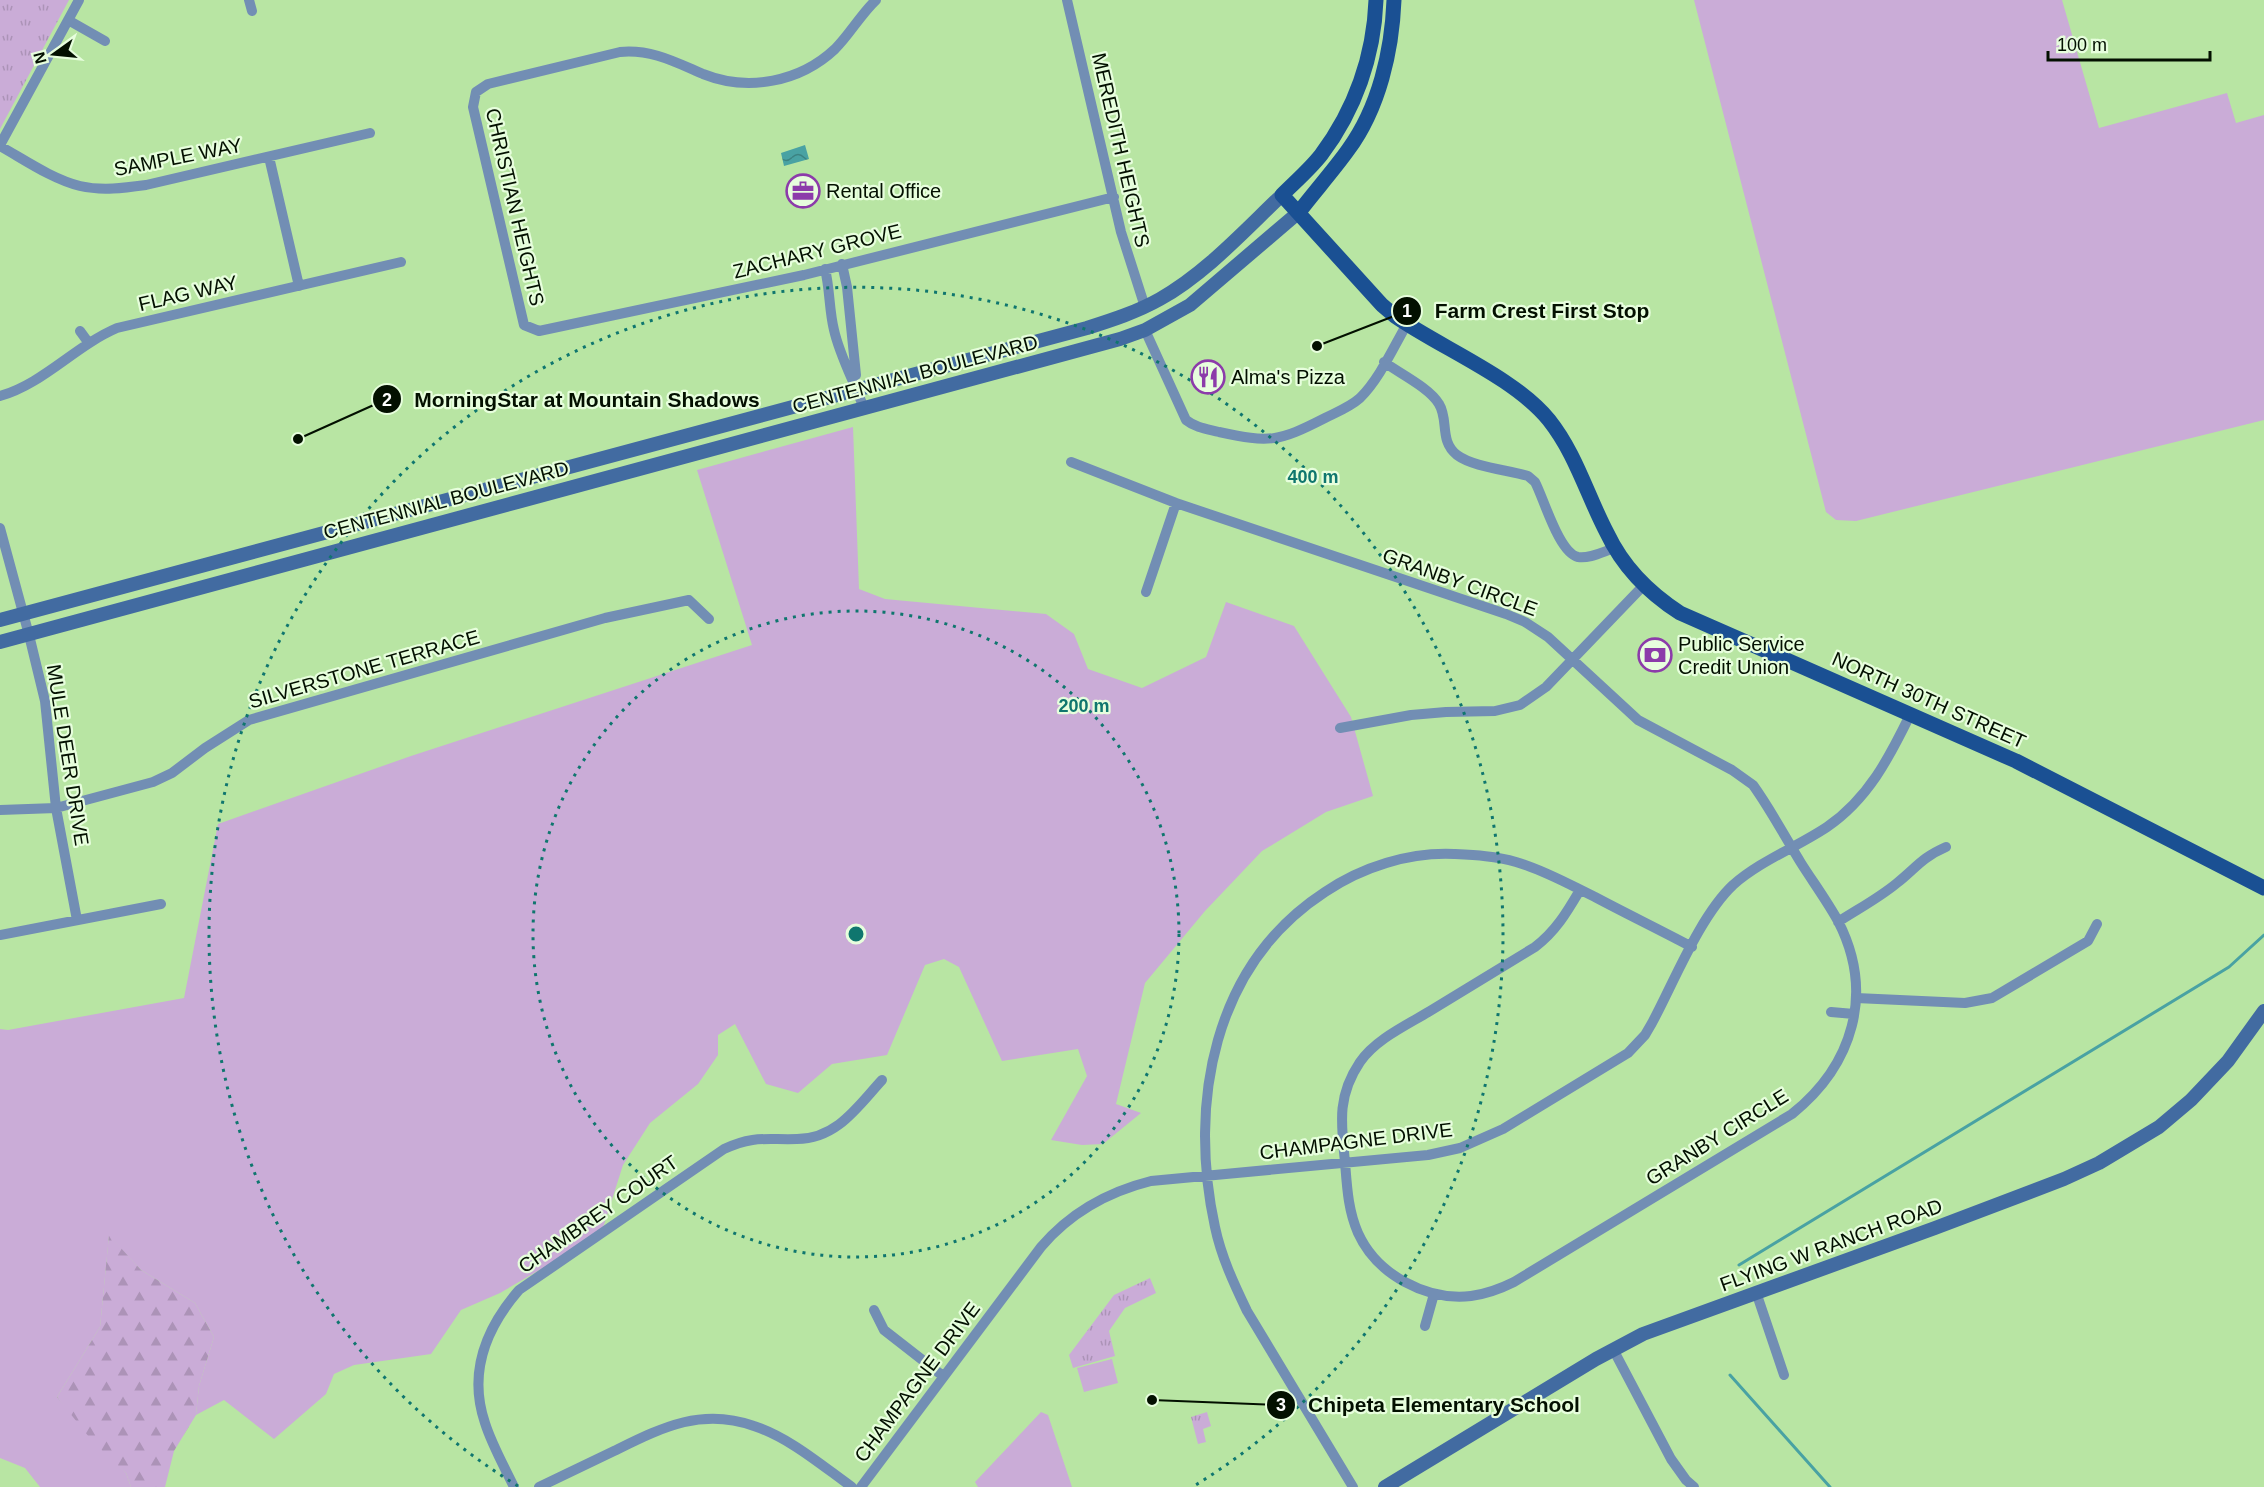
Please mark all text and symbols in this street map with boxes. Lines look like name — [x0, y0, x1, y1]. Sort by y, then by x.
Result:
north arrow — [24, 24, 84, 84]
scale bar — [2048, 24, 2210, 62]
text: 100 m — [2057, 35, 2107, 55]
text: N — [30, 50, 50, 66]
street label: MEREDITH HEIGHTS — [1088, 51, 1154, 249]
street label: CHRISTIAN HEIGHTS — [482, 106, 548, 308]
street label: SAMPLE WAY — [112, 134, 244, 180]
office icon: Rental Office — [785, 173, 821, 209]
place label: Rental Office — [826, 180, 941, 202]
street label: ZACHARY GROVE — [731, 219, 903, 283]
street label: FLAG WAY — [136, 271, 240, 315]
callout: Farm Crest First Stop — [1392, 291, 1661, 330]
text: Farm Crest First Stop — [1435, 299, 1649, 322]
text: 1 — [1402, 301, 1412, 321]
street label: CENTENNIAL BOULEVARD — [790, 331, 1040, 417]
restaurant icon: Alma's Pizza — [1190, 359, 1226, 395]
place label: Alma's Pizza — [1231, 366, 1346, 388]
callout: MorningStar at Mountain Shadows — [372, 380, 771, 419]
text: MorningStar at Mountain Shadows — [414, 388, 760, 411]
text: 2 — [382, 390, 392, 410]
street label: CENTENNIAL BOULEVARD — [321, 457, 571, 543]
text: 400 m — [1287, 467, 1339, 487]
street label: GRANBY CIRCLE — [1380, 544, 1540, 620]
street label: SILVERSTONE TERRACE — [246, 625, 482, 713]
place label: Public Service Credit Union — [1678, 633, 1805, 678]
bank icon: Public Service Credit Union — [1637, 637, 1673, 673]
street label: NORTH 30TH STREET — [1829, 647, 2029, 753]
street label: MULE DEER DRIVE — [43, 663, 93, 847]
text: 200 m — [1058, 696, 1110, 716]
centre of rings — [846, 924, 866, 944]
street label: GRANBY CIRCLE — [1642, 1084, 1792, 1190]
street label: CHAMPAGNE DRIVE — [1258, 1118, 1454, 1164]
street label: CHAMBREY COURT — [514, 1151, 682, 1277]
street label: FLYING W RANCH ROAD — [1717, 1194, 1945, 1296]
street label: CHAMPAGNE DRIVE — [850, 1298, 984, 1466]
callout: Chipeta Elementary School — [1266, 1385, 1592, 1424]
text: Chipeta Elementary School — [1308, 1393, 1580, 1416]
text: 3 — [1276, 1395, 1286, 1415]

